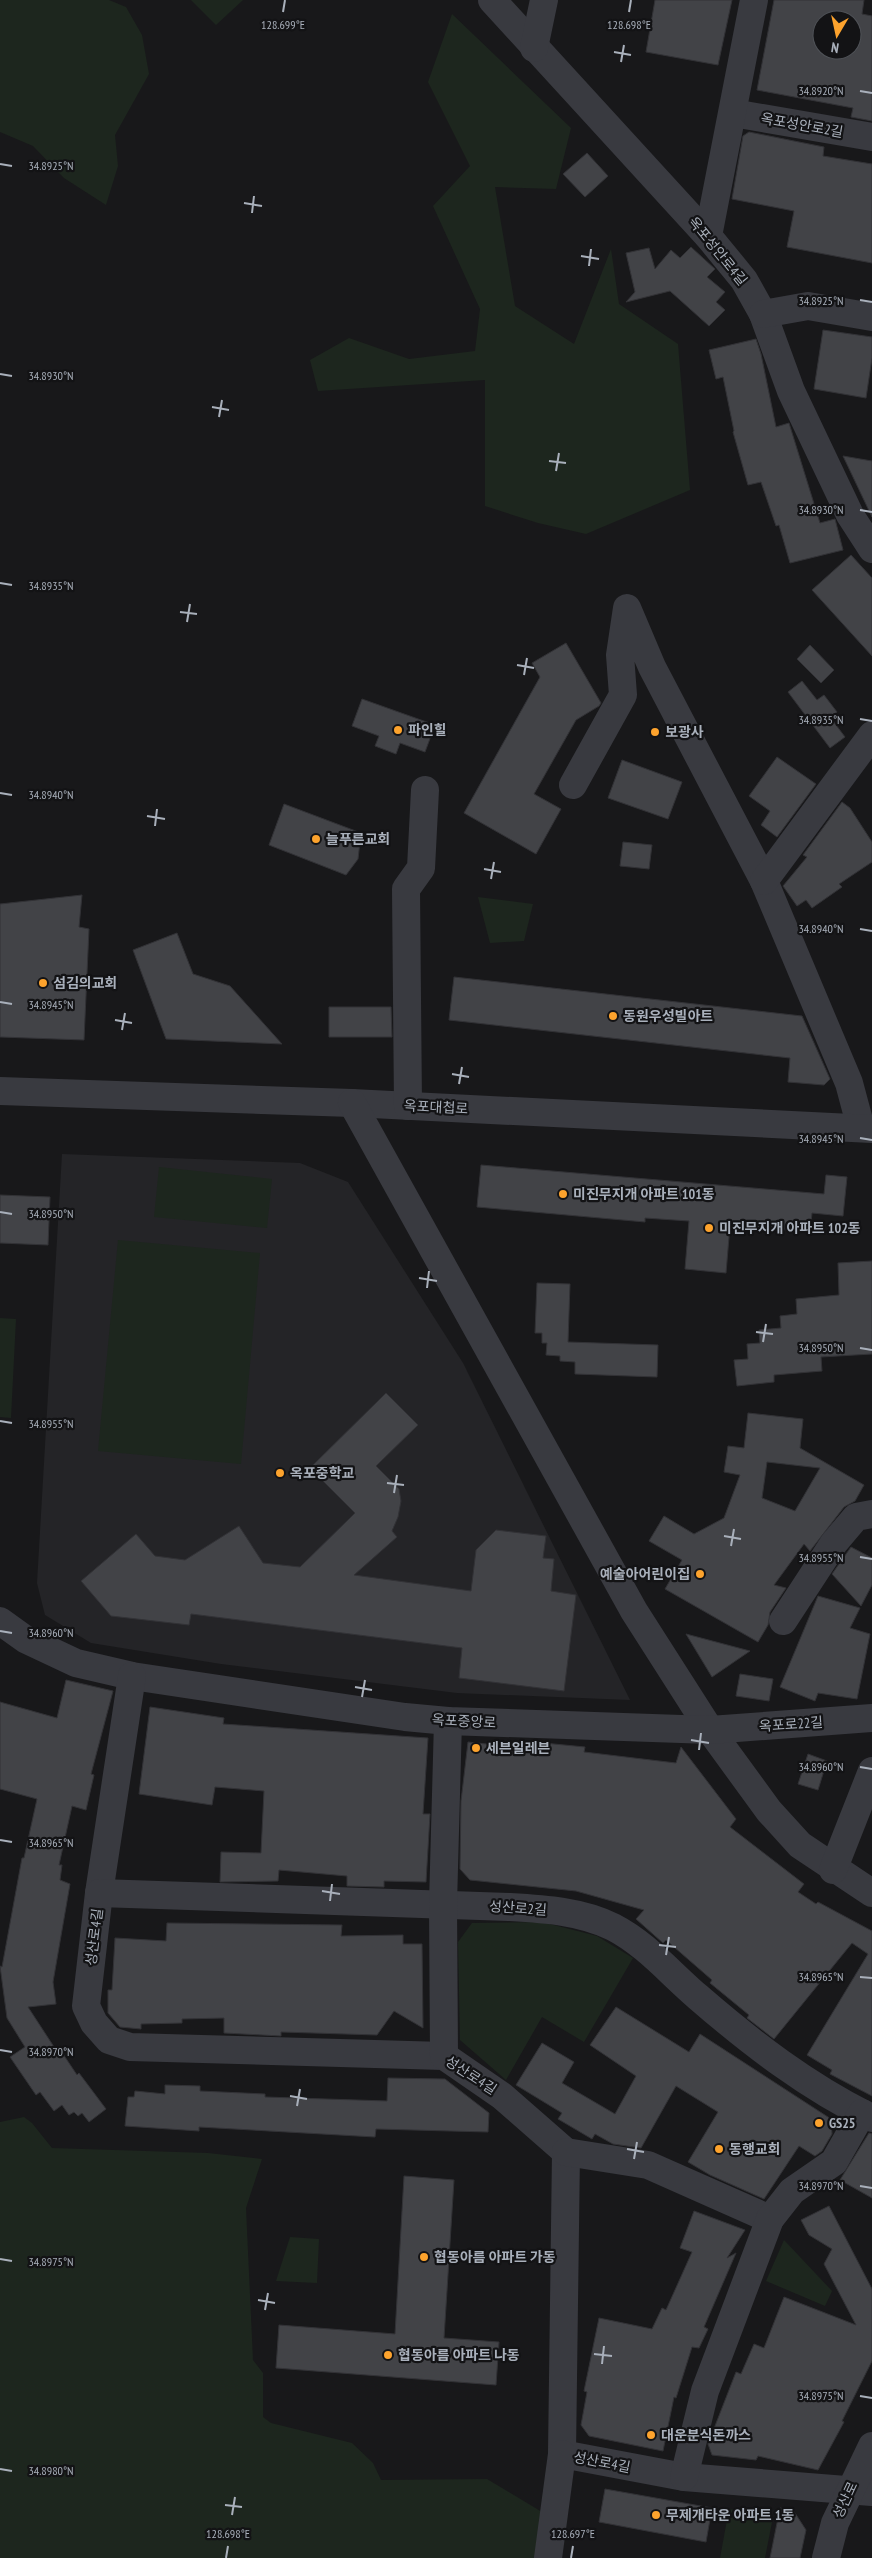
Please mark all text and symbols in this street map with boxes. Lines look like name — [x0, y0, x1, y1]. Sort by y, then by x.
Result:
north arrow — [812, 10, 862, 60]
text: 128.699°E — [261, 17, 305, 32]
text: 128.698°E — [607, 17, 651, 32]
text: N — [830, 38, 840, 57]
text: 34.8920°N — [798, 83, 844, 98]
street label: 옥포성안로2길 — [759, 109, 845, 141]
text: 34.8925°N — [28, 158, 74, 173]
street label: 옥포성안로4길 — [685, 213, 751, 289]
text: 34.8925°N — [798, 293, 844, 308]
text: 34.8930°N — [28, 368, 74, 383]
text: 34.8930°N — [798, 502, 844, 517]
text: 34.8935°N — [28, 578, 74, 593]
text: 34.8935°N — [798, 712, 844, 727]
place label: 파인힐 — [408, 721, 447, 739]
place label: 보광사 — [665, 723, 704, 741]
marker: 파인힐 — [392, 724, 404, 736]
marker: 보광사 — [649, 726, 661, 738]
text: 34.8940°N — [28, 787, 74, 802]
place label: 늘푸른교회 — [326, 830, 390, 848]
marker: 늘푸른교회 — [310, 833, 322, 845]
text: 34.8940°N — [798, 921, 844, 936]
place label: 섬김의교회 — [53, 974, 117, 992]
marker: 섬김의교회 — [37, 977, 49, 989]
text: 34.8945°N — [28, 997, 74, 1012]
place label: 동원우성빌아트 — [623, 1007, 713, 1025]
marker: 동원우성빌아트 — [607, 1010, 619, 1022]
street label: 옥포대첩로 — [403, 1096, 469, 1118]
text: 34.8945°N — [798, 1131, 844, 1146]
place label: 미진무지개 아파트 101동 — [573, 1185, 715, 1203]
marker: 미진무지개 아파트 101동 — [557, 1188, 569, 1200]
text: 34.8950°N — [28, 1206, 74, 1221]
place label: 미진무지개 아파트 102동 — [719, 1219, 861, 1237]
marker: 미진무지개 아파트 102동 — [703, 1222, 715, 1234]
text: 34.8950°N — [798, 1340, 844, 1355]
text: 34.8955°N — [28, 1416, 74, 1431]
place label: 옥포중학교 — [290, 1464, 355, 1482]
marker: 옥포중학교 — [274, 1467, 286, 1479]
text: 34.8955°N — [798, 1550, 844, 1565]
place label: 예술아어린이집 — [600, 1565, 690, 1583]
marker: 예술아어린이집 — [694, 1568, 706, 1580]
text: 34.8960°N — [28, 1625, 74, 1640]
street label: 옥포중앙로 — [431, 1710, 497, 1732]
street label: 옥포로22길 — [758, 1713, 824, 1735]
place label: 세븐일레븐 — [486, 1739, 551, 1757]
marker: 세븐일레븐 — [470, 1742, 482, 1754]
text: 34.8960°N — [798, 1759, 844, 1774]
text: 34.8965°N — [28, 1835, 74, 1850]
street label: 성산로2길 — [489, 1897, 547, 1919]
street label: 성산로4길 — [82, 1907, 106, 1967]
text: 34.8965°N — [798, 1969, 844, 1984]
text: 34.8970°N — [28, 2044, 74, 2059]
street label: 성산로4길 — [442, 2052, 500, 2098]
place label: GS25 — [829, 2114, 856, 2132]
marker: GS25 — [813, 2117, 825, 2129]
place label: 동행교회 — [729, 2140, 781, 2158]
marker: 동행교회 — [713, 2143, 725, 2155]
text: 34.8970°N — [798, 2178, 844, 2193]
place label: 협동아름 아파트 가동 — [434, 2248, 556, 2266]
marker: 협동아름 아파트 가동 — [418, 2251, 430, 2263]
text: 34.8975°N — [28, 2254, 74, 2269]
place label: 협동아름 아파트 나동 — [398, 2346, 520, 2364]
marker: 협동아름 아파트 나동 — [382, 2349, 394, 2361]
text: 34.8975°N — [798, 2388, 844, 2403]
place label: 대운분식돈까스 — [661, 2426, 751, 2444]
marker: 대운분식돈까스 — [645, 2429, 657, 2441]
street label: 성산로4길 — [572, 2448, 632, 2476]
text: 34.8980°N — [28, 2463, 74, 2478]
street label: 성산로 — [829, 2479, 861, 2521]
place label: 무제개타운 아파트 1동 — [666, 2506, 794, 2524]
marker: 무제개타운 아파트 1동 — [650, 2509, 662, 2521]
text: 128.698°E — [206, 2526, 250, 2541]
text: 128.697°E — [551, 2526, 595, 2541]

